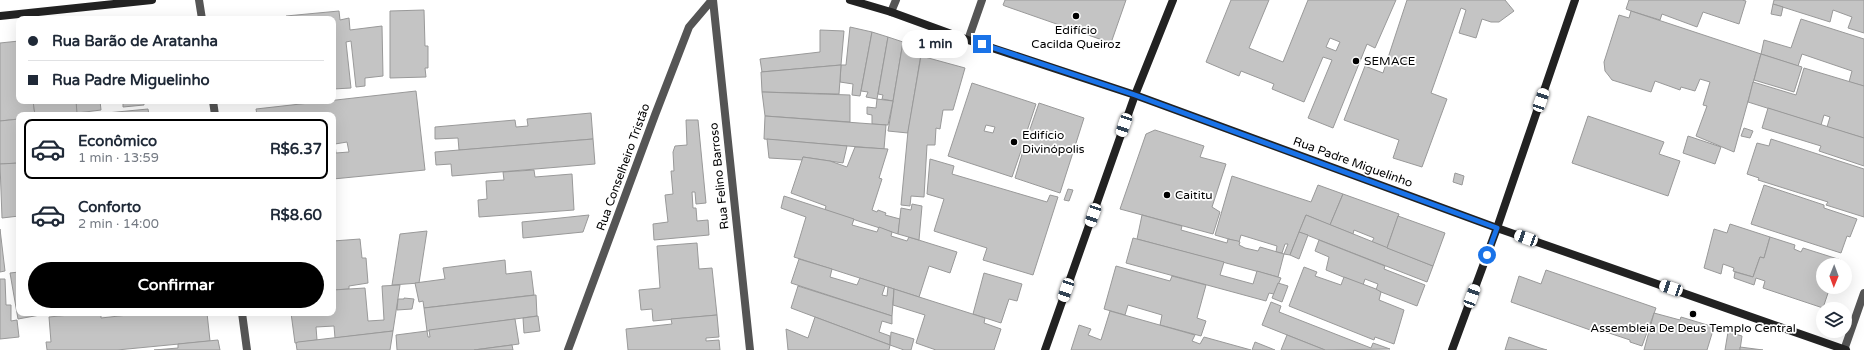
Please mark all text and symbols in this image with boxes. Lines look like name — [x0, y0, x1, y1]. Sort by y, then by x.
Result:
marker: Edifício Cacilda Queiroz — [1071, 11, 1081, 21]
place label: Edifício Cacilda Queiroz — [1031, 23, 1121, 51]
callout: 1 min — [902, 30, 968, 58]
text: Rua Barão de Aratanha — [52, 32, 218, 50]
route end — [973, 35, 991, 53]
text: 1 min — [918, 36, 952, 52]
place label: SEMACE — [1364, 54, 1416, 68]
marker: SEMACE — [1351, 56, 1361, 66]
text: Rua Padre Miguelinho — [52, 71, 210, 89]
car — [1531, 87, 1551, 113]
street label: Rua Conselheiro Tristão — [593, 101, 653, 233]
car — [1114, 112, 1134, 138]
street label: Rua Felino Barroso — [706, 122, 732, 230]
place label: Edifício Divinópolis — [1022, 128, 1085, 156]
icon: car — [30, 131, 66, 167]
text: Econômico — [78, 132, 157, 150]
street label: Rua Padre Miguelinho — [1291, 134, 1415, 190]
marker: Edifício Divinópolis — [1009, 137, 1019, 147]
text: R$6.37 — [270, 140, 322, 158]
text: 1 min · 13:59 — [78, 150, 159, 166]
place label: Caititu — [1175, 188, 1213, 202]
marker: Caititu — [1162, 190, 1172, 200]
icon: car — [30, 197, 66, 233]
text: Conforto — [78, 198, 141, 216]
car — [1083, 202, 1103, 228]
text: R$8.60 — [270, 206, 322, 224]
text: 2 min · 14:00 — [78, 216, 159, 232]
car — [1513, 228, 1539, 248]
route start — [1478, 246, 1496, 264]
north arrow — [1816, 258, 1852, 294]
map controls — [1816, 258, 1852, 338]
button: Confirmar — [28, 262, 324, 308]
car — [1056, 277, 1076, 303]
car — [1658, 278, 1684, 298]
car — [1462, 283, 1482, 309]
button: layers — [1816, 302, 1852, 338]
marker: Assembleia De Deus Templo Central — [1688, 309, 1698, 319]
place label: Assembleia De Deus Templo Central — [1590, 321, 1796, 335]

